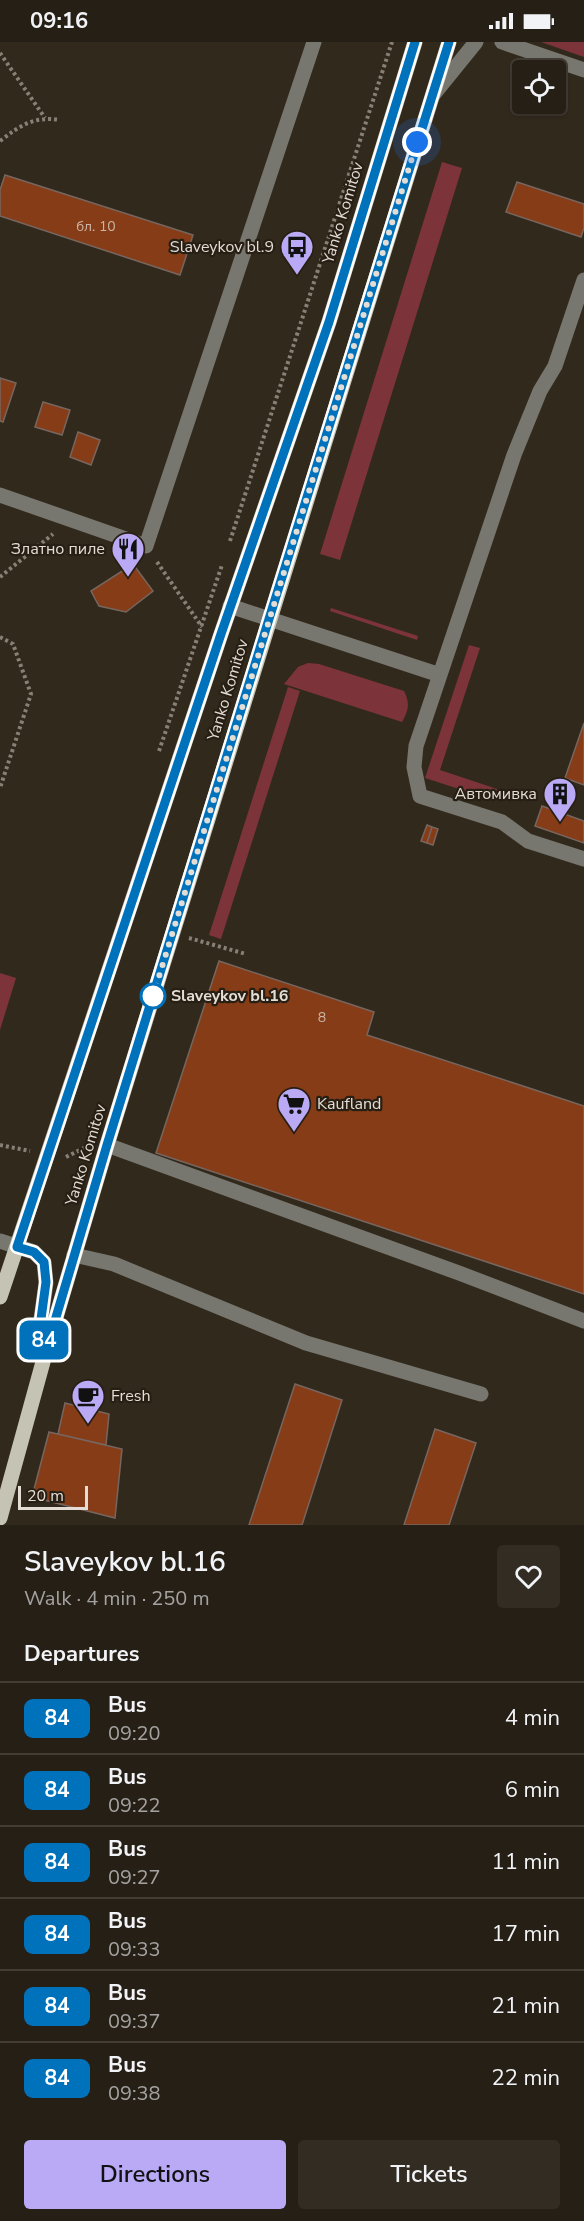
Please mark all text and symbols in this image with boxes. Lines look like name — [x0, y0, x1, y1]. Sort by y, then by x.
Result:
text: 09:16 — [30, 6, 88, 36]
map controls — [512, 60, 566, 114]
button: locate — [512, 60, 566, 114]
your location — [402, 127, 432, 157]
street label: Yanko Komitov — [317, 159, 369, 268]
house number: бл. 10 — [76, 217, 116, 236]
bus stop icon: Slaveykov bl.9 — [279, 229, 315, 276]
place label: Slaveykov bl.9 — [170, 236, 274, 258]
restaurant icon: Златно пиле — [110, 531, 146, 578]
place label: Златно пиле — [11, 538, 105, 560]
street label: Yanko Komitov — [202, 636, 254, 745]
building icon: Автомивка — [542, 776, 578, 823]
place label: Автомивка — [455, 783, 537, 805]
marker: Slaveykov bl.16 — [140, 983, 166, 1009]
place label: Slaveykov bl.16 — [171, 985, 288, 1007]
house number: 8 — [318, 1008, 326, 1027]
supermarket icon: Kaufland — [276, 1086, 312, 1133]
place label: Kaufland — [317, 1093, 381, 1115]
street label: Yanko Komitov — [60, 1101, 112, 1210]
line badge: 84 — [17, 1320, 71, 1360]
text: 84 — [31, 1326, 57, 1354]
cafe icon: Fresh — [70, 1378, 106, 1425]
place label: Fresh — [111, 1385, 151, 1407]
scale bar — [18, 1483, 88, 1510]
text: 20 m — [27, 1485, 64, 1507]
text: Slaveykov bl.16 — [24, 1543, 226, 1581]
button: heart — [497, 1545, 560, 1608]
text: Walk · 4 min · 250 m — [24, 1585, 210, 1612]
text: Departures — [24, 1639, 139, 1669]
text: Bus — [108, 1690, 147, 1720]
text: 4 min — [505, 1703, 560, 1733]
text: 84 — [44, 1704, 70, 1732]
text: 09:20 — [108, 1720, 161, 1747]
text: Bus — [108, 1762, 147, 1792]
text: 6 min — [505, 1775, 560, 1805]
text: 84 — [44, 1776, 70, 1804]
text: 09:22 — [108, 1792, 161, 1819]
text: Bus — [108, 1834, 147, 1864]
text: 11 min — [492, 1847, 560, 1877]
text: 84 — [44, 1848, 70, 1876]
text: 09:27 — [108, 1864, 161, 1891]
text: Bus — [108, 1906, 147, 1936]
text: 17 min — [492, 1919, 560, 1949]
text: 84 — [44, 1920, 70, 1948]
text: 09:33 — [108, 1936, 161, 1963]
text: Bus — [108, 1978, 147, 2008]
text: 21 min — [492, 1991, 560, 2021]
text: 84 — [44, 1992, 70, 2020]
text: 09:37 — [108, 2008, 161, 2035]
text: Bus — [108, 2050, 147, 2080]
text: 22 min — [492, 2063, 560, 2093]
text: 84 — [44, 2064, 70, 2092]
text: 09:38 — [108, 2080, 161, 2107]
button: Directions — [24, 2140, 286, 2209]
button: Tickets — [298, 2140, 560, 2209]

